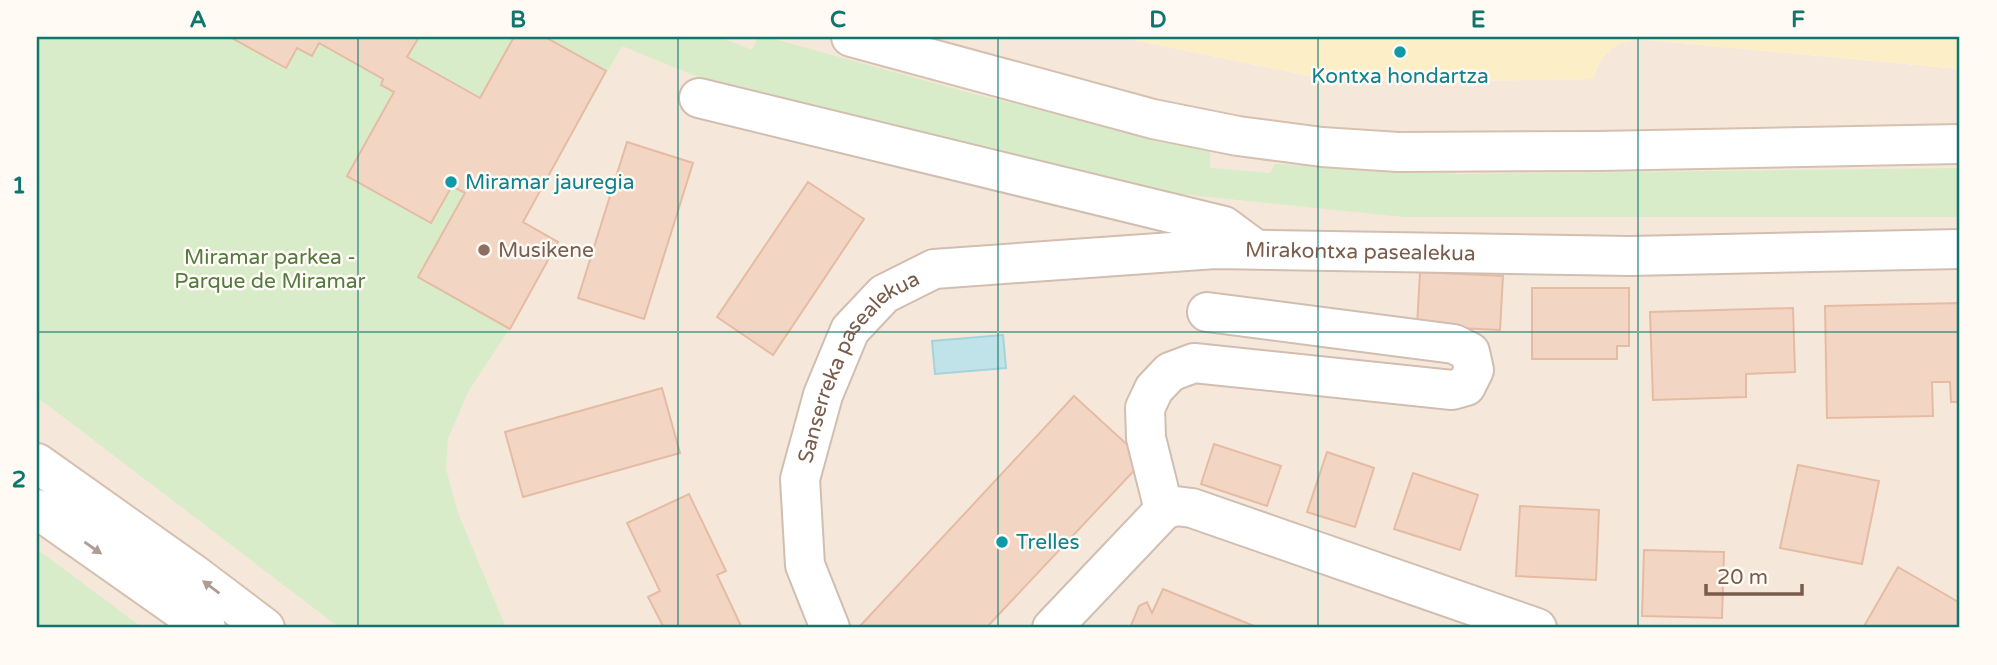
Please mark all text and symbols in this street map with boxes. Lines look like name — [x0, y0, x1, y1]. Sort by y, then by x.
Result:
text: A — [189, 6, 207, 34]
text: B — [510, 6, 526, 34]
text: C — [830, 6, 846, 34]
text: D — [1149, 6, 1167, 34]
text: E — [1471, 6, 1485, 34]
text: F — [1791, 6, 1805, 34]
marker: Kontxa hondartza — [1392, 44, 1408, 60]
place label: Kontxa hondartza — [1311, 64, 1489, 89]
place label: Miramar jauregia — [465, 170, 634, 195]
text: 1 — [12, 172, 26, 200]
marker: Miramar jauregia — [443, 174, 459, 190]
street label: Mirakontxa pasealekua — [1245, 237, 1476, 266]
place label: Musikene — [498, 238, 594, 263]
marker: Musikene — [476, 242, 492, 258]
park label: Miramar parkea - Parque de Miramar — [174, 245, 366, 294]
street label: Sanserreka pasealekua — [792, 266, 924, 466]
text: 2 — [12, 466, 26, 494]
place label: Trelles — [1016, 530, 1080, 555]
marker: Trelles — [994, 534, 1010, 550]
one-way arrow — [84, 541, 102, 555]
scale bar — [1706, 553, 1803, 597]
text: 20 m — [1717, 565, 1768, 590]
one-way arrow — [201, 580, 220, 594]

